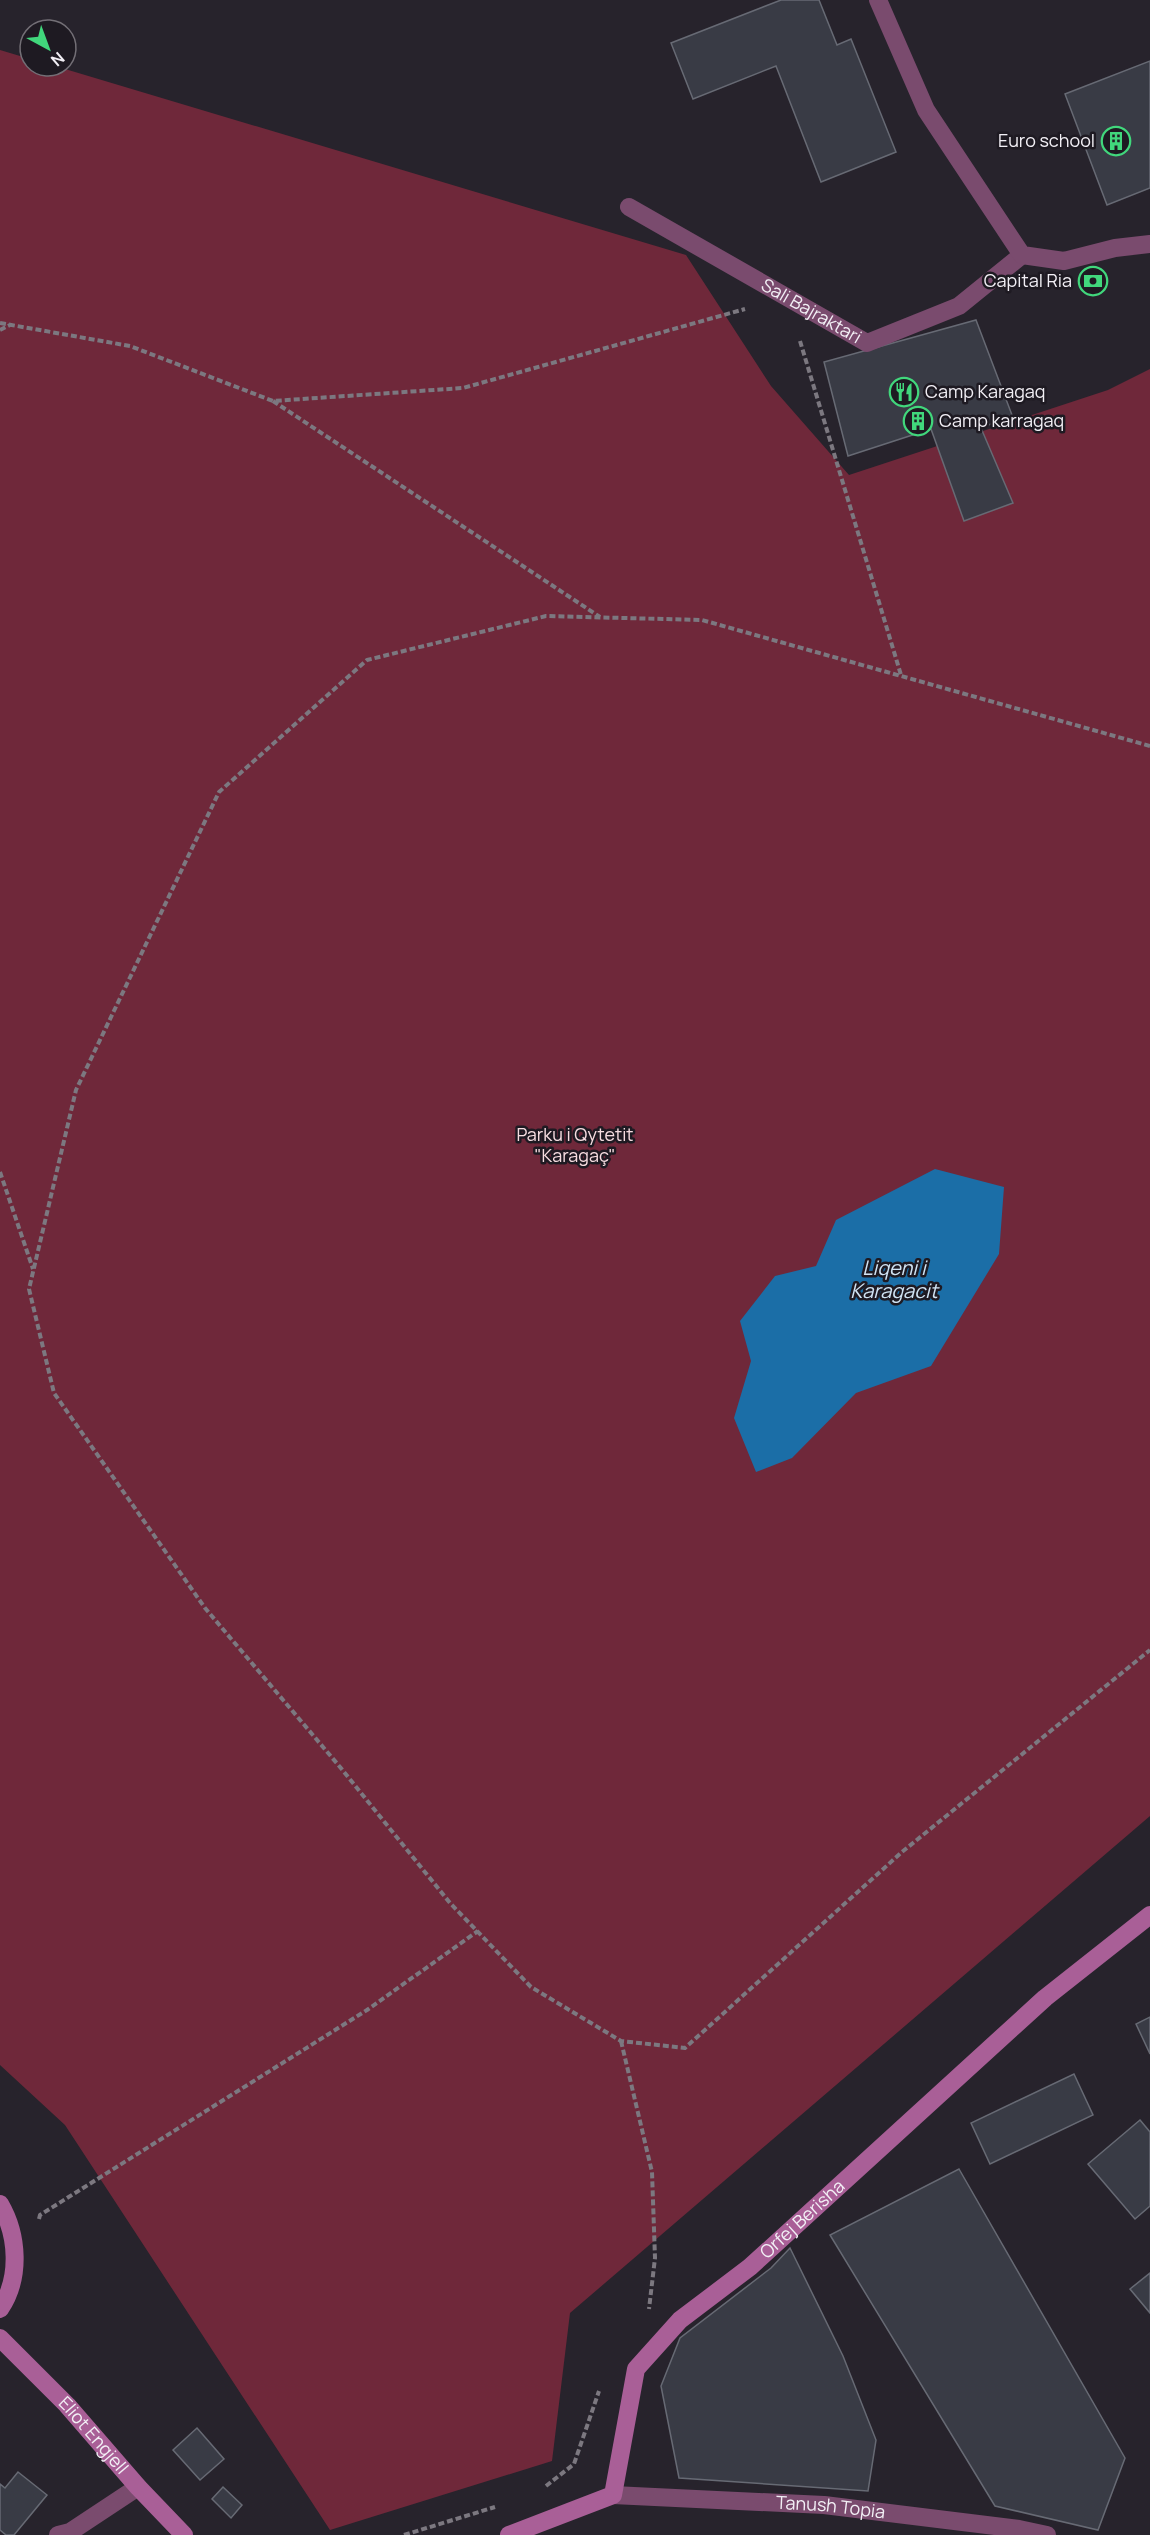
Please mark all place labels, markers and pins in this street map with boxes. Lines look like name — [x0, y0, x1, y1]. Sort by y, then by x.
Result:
building icon: Euro school — [1100, 125, 1132, 157]
place label: Euro school — [998, 128, 1095, 152]
bank icon: Capital Ria — [1077, 265, 1109, 297]
place label: Capital Ria — [984, 268, 1072, 292]
restaurant icon: Camp Karagaq — [888, 376, 920, 408]
place label: Camp Karagaq — [925, 379, 1046, 403]
building icon: Camp karragaq — [902, 405, 934, 437]
place label: Camp karragaq — [939, 408, 1064, 432]

